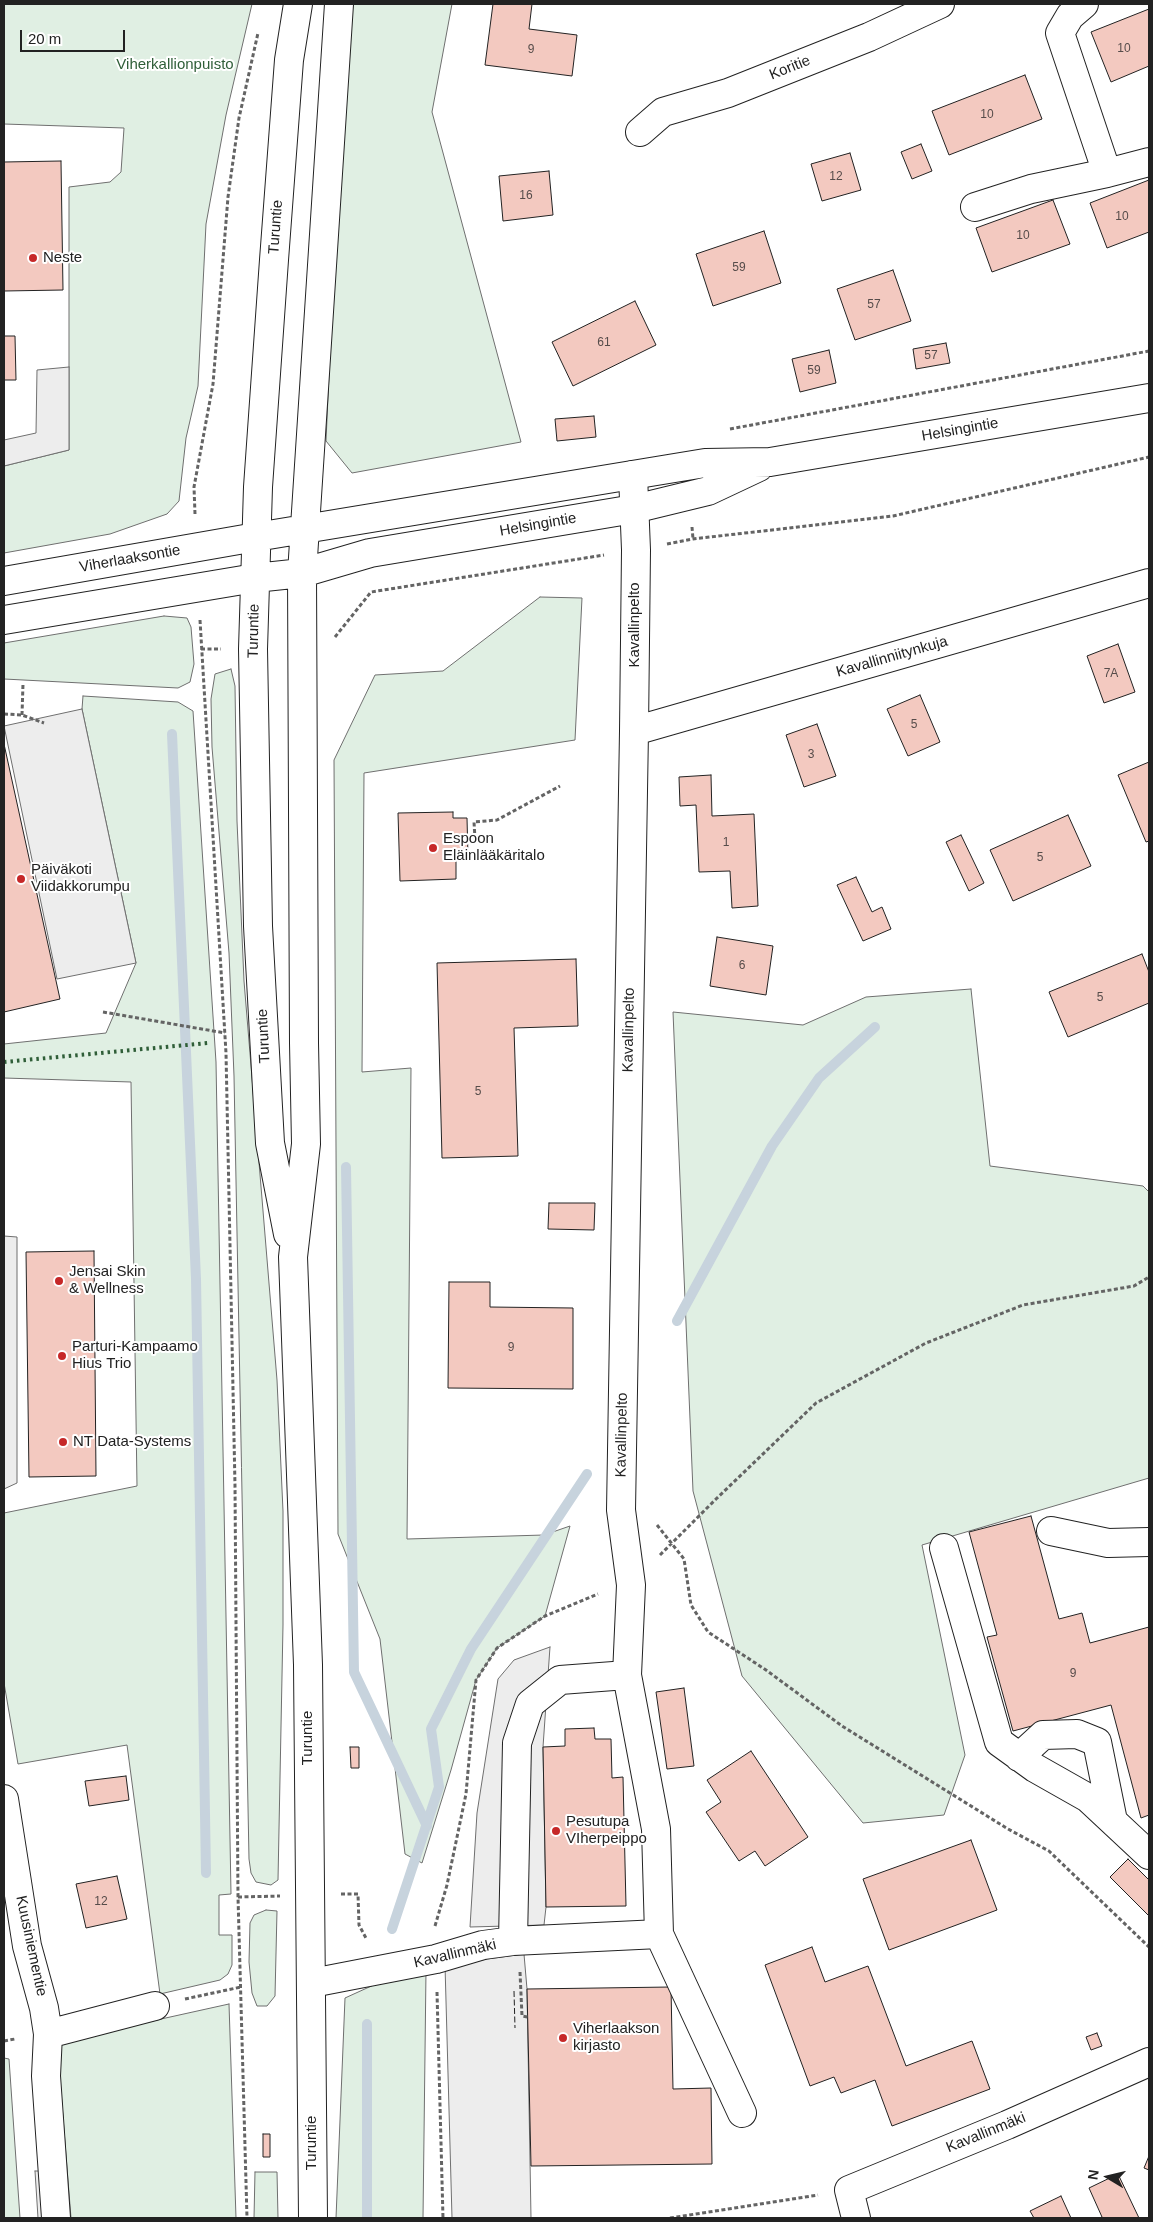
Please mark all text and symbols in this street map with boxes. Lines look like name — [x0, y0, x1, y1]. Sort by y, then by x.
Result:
scale bar — [22, 20, 128, 52]
text: 20 m — [28, 30, 61, 47]
house number: 10 — [1117, 42, 1131, 56]
house number: 9 — [528, 43, 534, 57]
street label: Koritie — [767, 52, 813, 84]
park label: Viherkallionpuisto — [116, 56, 234, 74]
house number: 10 — [980, 108, 994, 122]
house number: 12 — [829, 170, 843, 184]
house number: 16 — [519, 189, 533, 203]
street label: Turuntie — [265, 199, 287, 255]
house number: 10 — [1115, 210, 1129, 224]
house number: 10 — [1016, 229, 1030, 243]
place label: Neste — [43, 249, 82, 267]
marker: Neste — [27, 252, 39, 264]
house number: 59 — [732, 261, 746, 275]
house number: 57 — [867, 298, 881, 312]
house number: 61 — [597, 336, 611, 350]
house number: 57 — [924, 349, 938, 363]
house number: 59 — [807, 364, 821, 378]
street label: Helsingintie — [920, 414, 1000, 446]
street label: Helsingintie — [498, 509, 578, 541]
street label: Viherlaaksontie — [78, 541, 182, 577]
street label: Kavallinpelto — [626, 582, 644, 668]
street label: Turuntie — [245, 604, 263, 658]
street label: Kavallinniitynkuja — [834, 632, 950, 682]
house number: 7A — [1104, 667, 1118, 681]
house number: 5 — [911, 718, 917, 732]
house number: 3 — [808, 748, 814, 762]
place label: Espoon Eläinlääkäritalo — [443, 830, 545, 865]
house number: 1 — [723, 836, 729, 850]
marker: Espoon Eläinlääkäritalo — [427, 842, 439, 854]
house number: 5 — [1037, 851, 1043, 865]
place label: Päiväkoti Viidakkorumpu — [31, 861, 130, 896]
marker: Päiväkoti Viidakkorumpu — [15, 873, 27, 885]
house number: 6 — [739, 959, 745, 973]
street label: Kavallinpelto — [619, 987, 639, 1073]
house number: 5 — [1097, 991, 1103, 1005]
street label: Turuntie — [254, 1008, 274, 1064]
house number: 5 — [475, 1085, 481, 1099]
place label: Jensai Skin & Wellness — [69, 1263, 146, 1298]
marker: Jensai Skin & Wellness — [53, 1275, 65, 1287]
place label: Parturi-Kampaamo Hius Trio — [72, 1338, 198, 1373]
house number: 9 — [508, 1341, 514, 1355]
marker: Parturi-Kampaamo Hius Trio — [56, 1350, 68, 1362]
street label: Kavallinpelto — [612, 1392, 632, 1478]
place label: NT Data-Systems — [73, 1433, 191, 1451]
marker: NT Data-Systems — [57, 1436, 69, 1448]
house number: 9 — [1070, 1667, 1076, 1681]
street label: Turuntie — [299, 1711, 317, 1765]
place label: Pesutupa VIherpeippo — [566, 1813, 647, 1848]
marker: Pesutupa VIherpeippo — [550, 1825, 562, 1837]
street label: Kuusiniementie — [12, 1894, 50, 1998]
house number: 12 — [94, 1895, 108, 1909]
street label: Kavallinmäki — [412, 1936, 498, 1972]
place label: Viherlaakson kirjasto — [573, 2020, 659, 2055]
marker: Viherlaakson kirjasto — [557, 2032, 569, 2044]
street label: Kavallinmäki — [944, 2109, 1028, 2157]
street label: Turuntie — [303, 2116, 321, 2170]
north arrow — [1083, 2152, 1133, 2202]
text: N — [1084, 2168, 1102, 2181]

